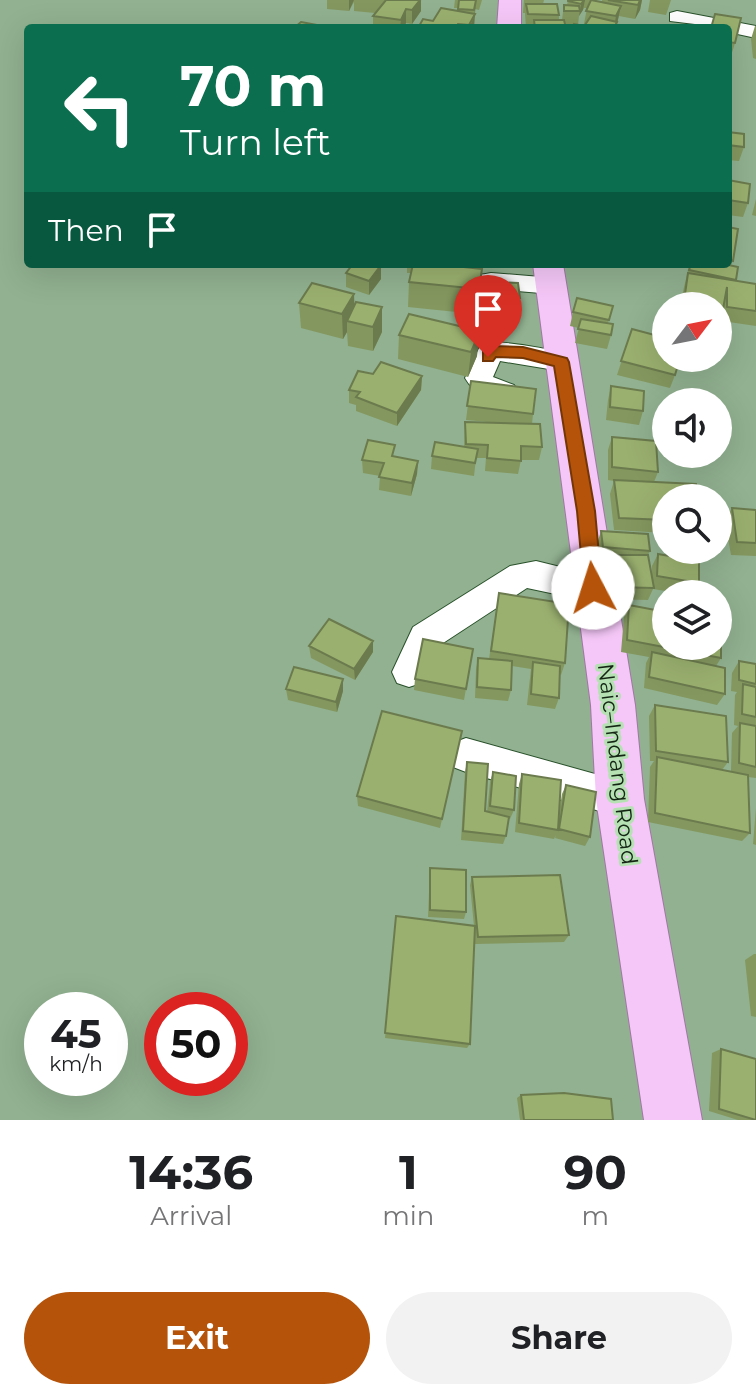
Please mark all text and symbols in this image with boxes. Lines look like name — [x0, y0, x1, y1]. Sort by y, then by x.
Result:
text: 70 m — [180, 52, 326, 120]
icon: left — [48, 56, 152, 160]
text: Turn left — [180, 120, 331, 164]
icon: arrive — [140, 208, 184, 252]
text: Then — [48, 212, 124, 249]
pin — [454, 275, 522, 357]
icon: arrive — [466, 287, 510, 331]
north arrow — [652, 292, 732, 372]
map controls — [652, 292, 732, 660]
button: sound — [652, 388, 732, 468]
button: search — [652, 484, 732, 564]
position arrow — [551, 546, 635, 630]
button: layers — [652, 580, 732, 660]
street label: Naic–Indang Road — [592, 662, 643, 866]
speed limit sign: 50 — [144, 992, 248, 1096]
text: 45 — [50, 1009, 102, 1058]
text: km/h — [49, 1052, 103, 1076]
text: 14:36 — [129, 1143, 253, 1201]
text: 1 — [399, 1143, 418, 1201]
text: 90 — [564, 1143, 627, 1201]
text: Arrival — [150, 1200, 232, 1232]
text: min — [382, 1200, 434, 1232]
text: m — [581, 1200, 609, 1232]
button: Exit — [24, 1292, 370, 1384]
button: Share — [386, 1292, 732, 1384]

